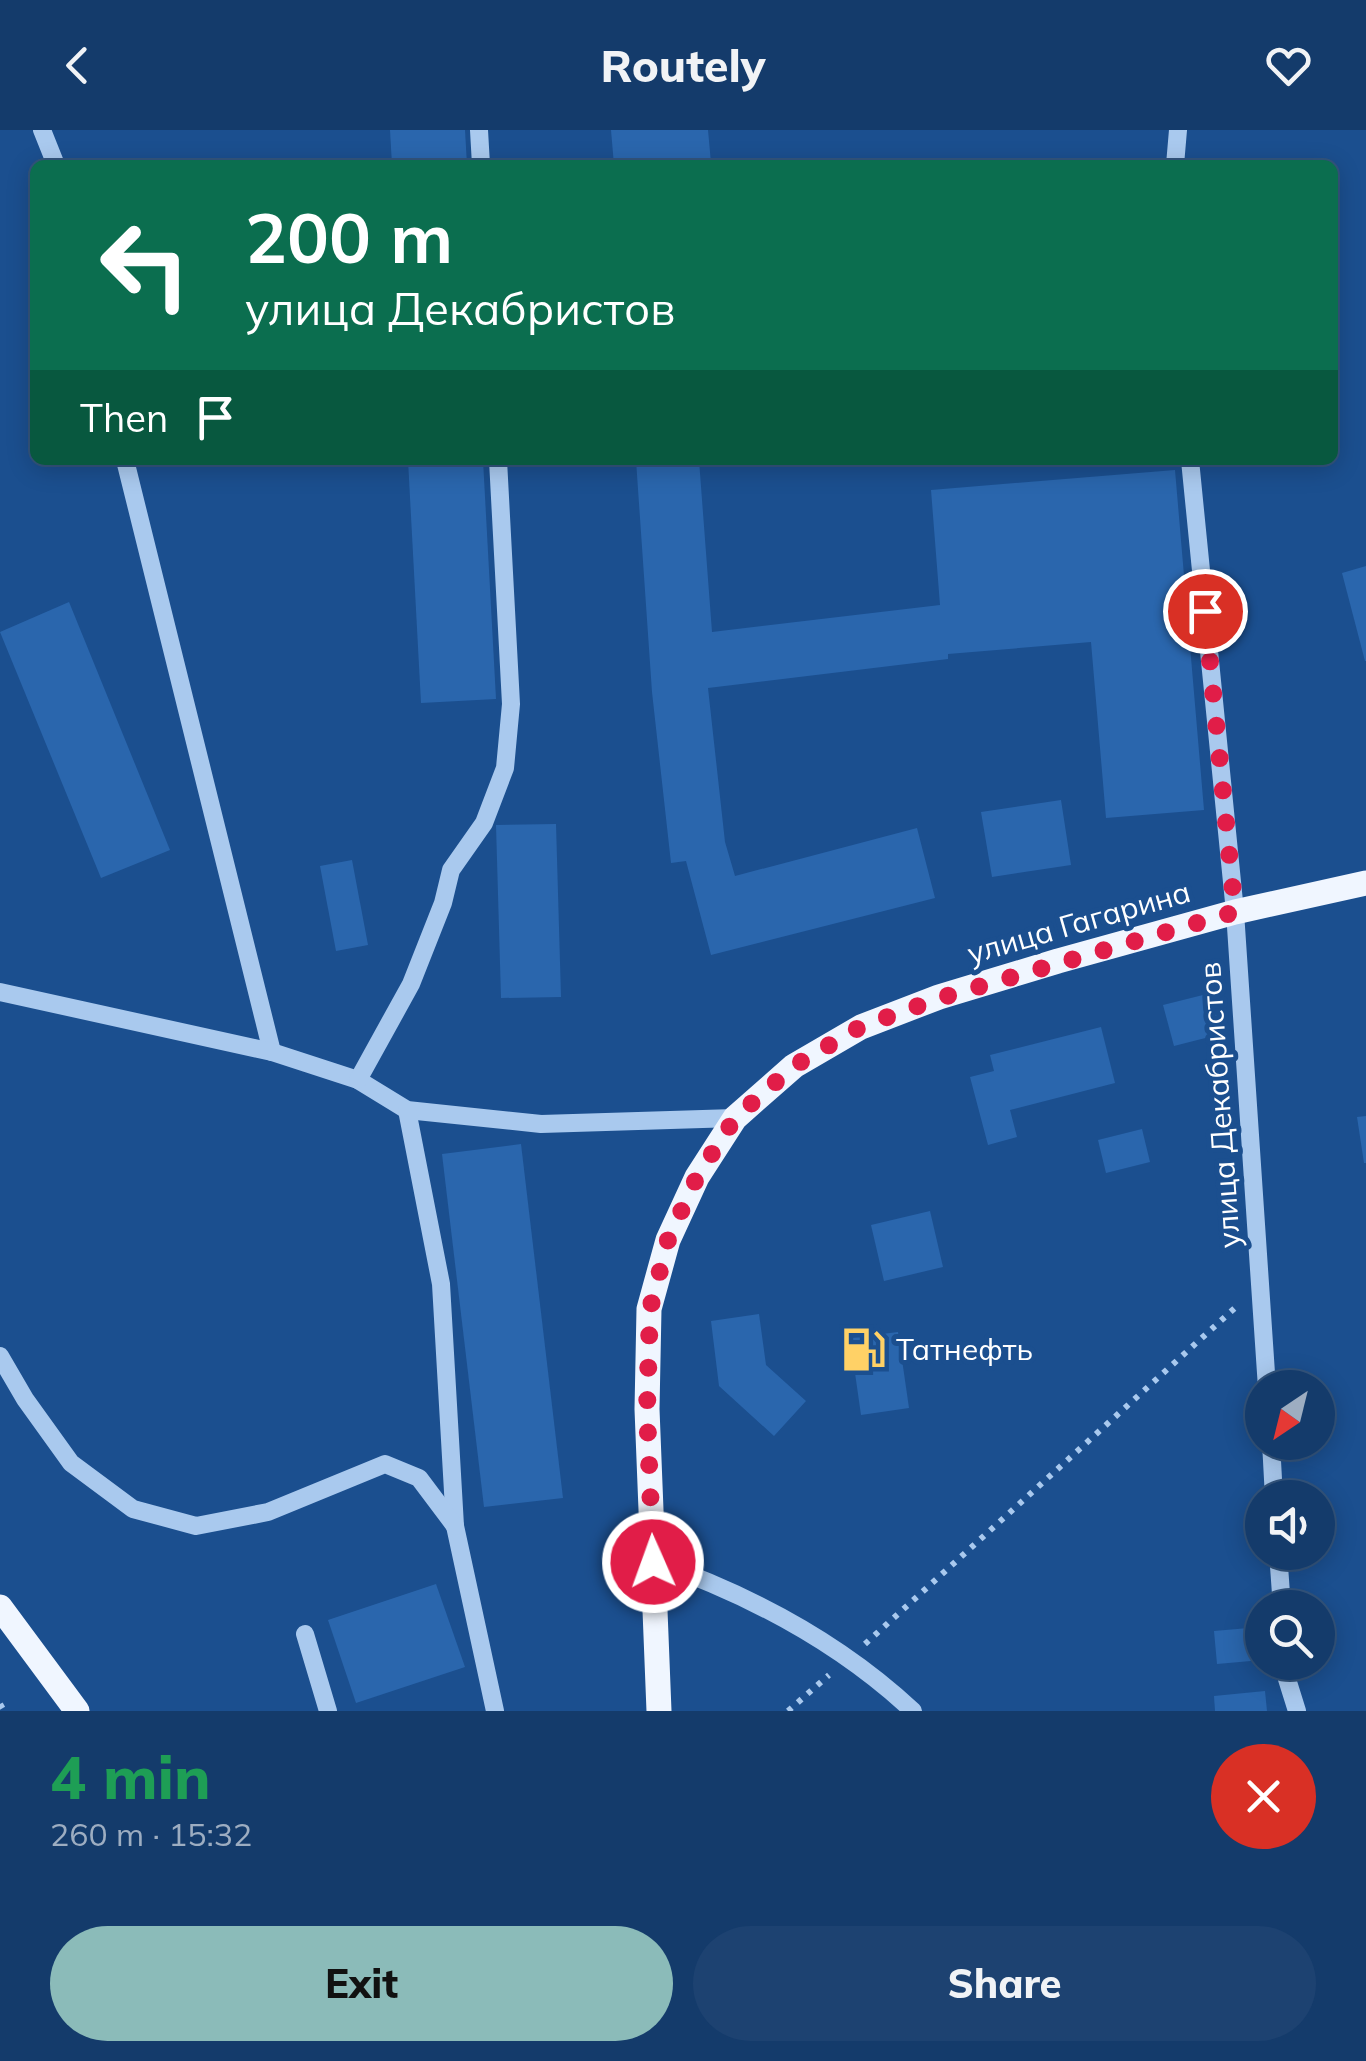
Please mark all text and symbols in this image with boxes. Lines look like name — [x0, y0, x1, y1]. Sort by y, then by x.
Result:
text: Routely — [600, 37, 766, 93]
icon: back — [50, 38, 105, 93]
icon: heart — [1261, 38, 1316, 93]
text: 200 m — [245, 193, 453, 281]
icon: left — [80, 200, 210, 330]
text: улица Декабристов — [245, 280, 675, 336]
icon: arrive — [188, 390, 243, 445]
text: Then — [80, 394, 168, 442]
pin — [1163, 569, 1248, 654]
icon: arrive — [1178, 584, 1233, 639]
street label: улица Гагарина — [963, 872, 1195, 972]
street label: улица Декабристов — [1190, 961, 1248, 1249]
fuel station icon: Татнефть — [839, 1326, 887, 1374]
place label: Татнефть — [896, 1330, 1033, 1368]
north arrow — [1245, 1370, 1335, 1460]
map controls — [1245, 1370, 1335, 1680]
button: sound — [1245, 1480, 1335, 1570]
position arrow — [601, 1510, 705, 1614]
button: search — [1245, 1590, 1335, 1680]
text: 4 min — [50, 1739, 211, 1814]
button: close — [1211, 1744, 1316, 1849]
text: 260 m · 15:32 — [50, 1814, 252, 1854]
button: Exit — [50, 1926, 673, 2041]
button: Share — [693, 1926, 1316, 2041]

